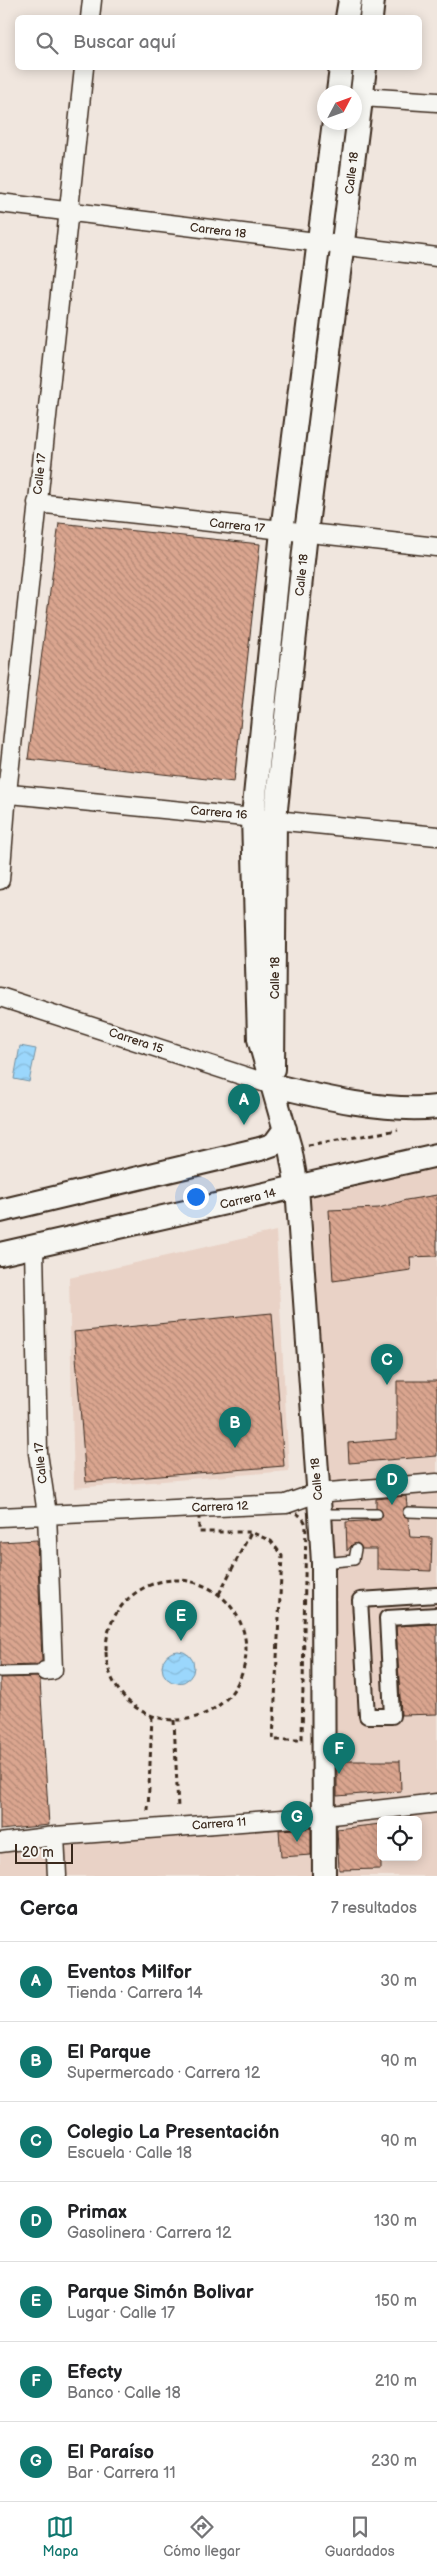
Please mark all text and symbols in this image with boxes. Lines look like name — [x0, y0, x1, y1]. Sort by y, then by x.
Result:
search box — [15, 15, 422, 70]
icon: search — [33, 29, 61, 57]
text: Buscar aquí — [73, 31, 176, 54]
north arrow — [317, 85, 362, 130]
street label: Calle 18 — [342, 151, 362, 195]
street label: Carrera 18 — [189, 220, 247, 242]
street label: Calle 17 — [30, 452, 50, 495]
street label: Carrera 17 — [209, 516, 265, 536]
street label: Calle 18 — [292, 553, 312, 597]
street label: Carrera 16 — [190, 803, 248, 823]
street label: Calle 18 — [268, 957, 283, 999]
street label: Carrera 15 — [107, 1025, 165, 1057]
pin: A — [228, 1084, 260, 1125]
your location — [183, 1184, 209, 1210]
street label: Carrera 14 — [219, 1185, 278, 1213]
pin: C — [371, 1344, 403, 1385]
pin: B — [219, 1407, 251, 1448]
street label: Calle 17 — [31, 1441, 51, 1484]
street label: Calle 18 — [308, 1457, 326, 1501]
pin: D — [376, 1464, 408, 1505]
street label: Carrera 12 — [191, 1499, 249, 1515]
pin: E — [165, 1600, 197, 1641]
pin: F — [323, 1733, 355, 1774]
pin: G — [281, 1801, 313, 1842]
street label: Carrera 11 — [191, 1815, 247, 1833]
map controls — [377, 1816, 422, 1861]
button: locate — [377, 1816, 422, 1861]
scale bar — [15, 1841, 72, 1864]
text: 20 m — [22, 1844, 54, 1861]
text: Cerca — [20, 1896, 78, 1921]
text: 7 resultados — [331, 1899, 417, 1918]
text: Eventos Milfor — [67, 1961, 192, 1984]
text: A — [31, 1972, 41, 1991]
text: 30 m — [380, 1972, 417, 1991]
text: Tienda · Carrera 14 — [67, 1984, 203, 2003]
text: El Parque — [67, 2041, 151, 2064]
text: B — [30, 2052, 42, 2071]
text: 90 m — [381, 2052, 417, 2071]
text: Supermercado · Carrera 12 — [67, 2064, 260, 2083]
text: Colegio La Presentación — [67, 2121, 279, 2144]
text: C — [30, 2132, 42, 2151]
text: 90 m — [381, 2132, 417, 2151]
text: Escuela · Calle 18 — [67, 2144, 192, 2163]
text: Primax — [67, 2201, 127, 2224]
text: D — [30, 2212, 42, 2231]
text: 130 m — [374, 2212, 417, 2231]
text: Gasolinera · Carrera 12 — [67, 2224, 231, 2243]
text: Parque Simón Bolivar — [67, 2281, 253, 2304]
text: E — [31, 2292, 41, 2311]
text: 150 m — [375, 2292, 417, 2311]
text: Lugar · Calle 17 — [67, 2304, 175, 2323]
text: Efecty — [67, 2361, 122, 2384]
text: F — [31, 2372, 41, 2391]
text: 210 m — [375, 2372, 417, 2391]
text: Banco · Calle 18 — [67, 2384, 181, 2403]
text: El Paraíso — [67, 2441, 154, 2464]
text: G — [30, 2452, 42, 2471]
text: 230 m — [371, 2452, 417, 2471]
text: Bar · Carrera 11 — [67, 2464, 176, 2483]
tab: Mapa — [42, 2513, 78, 2560]
tab: Cómo llegar — [163, 2513, 240, 2560]
tab: Guardados — [325, 2513, 395, 2560]

